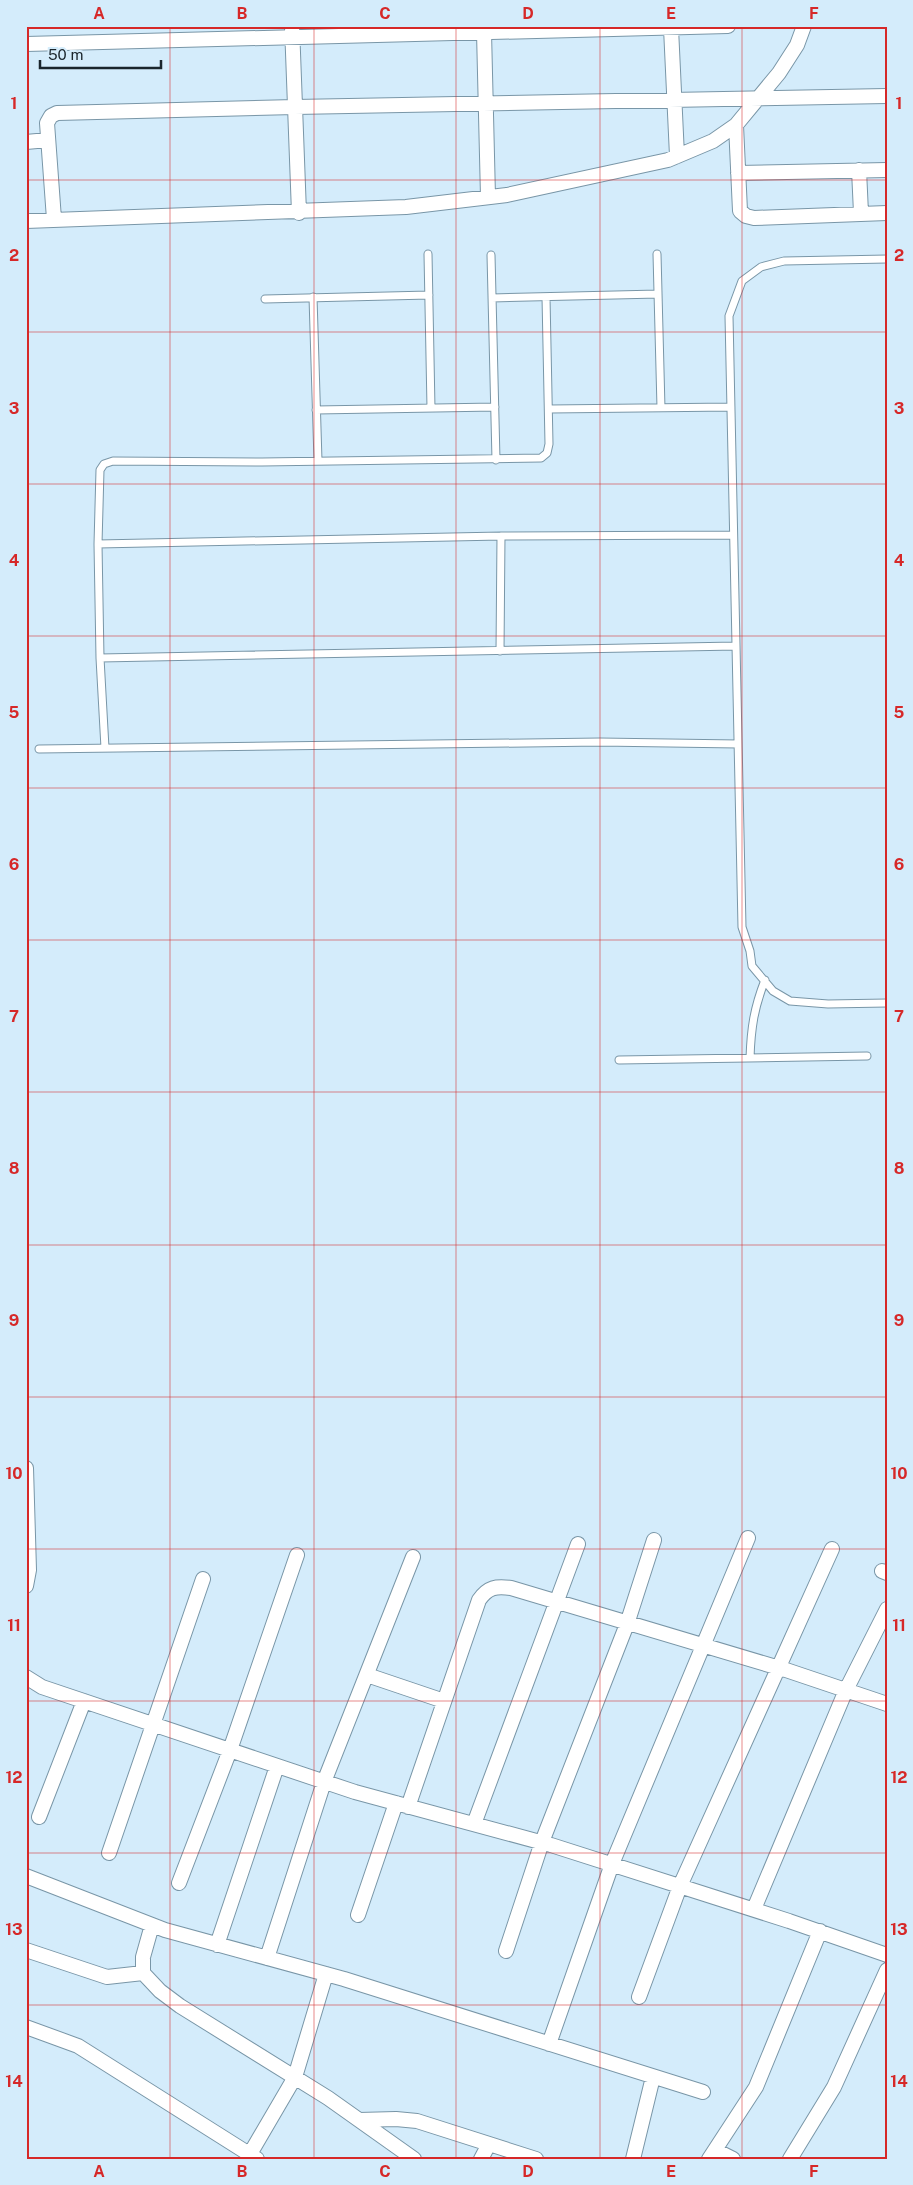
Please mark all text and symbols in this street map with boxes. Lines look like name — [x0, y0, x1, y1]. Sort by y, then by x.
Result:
text: A — [93, 4, 105, 23]
text: B — [237, 4, 248, 23]
text: C — [379, 4, 391, 23]
text: D — [522, 4, 534, 23]
text: E — [666, 4, 676, 23]
text: F — [809, 4, 819, 23]
scale bar — [40, 38, 161, 70]
text: 50 m — [48, 46, 83, 63]
text: 1 — [11, 94, 17, 113]
text: 1 — [896, 94, 902, 113]
text: 2 — [9, 246, 19, 265]
text: 2 — [894, 246, 904, 265]
text: 3 — [9, 399, 19, 418]
text: 3 — [894, 399, 904, 418]
text: 4 — [9, 551, 20, 570]
text: 4 — [894, 551, 905, 570]
text: 5 — [9, 703, 20, 722]
text: 5 — [894, 703, 905, 722]
text: 6 — [9, 855, 19, 874]
text: 6 — [894, 855, 904, 874]
text: 7 — [9, 1007, 19, 1026]
text: 7 — [894, 1007, 904, 1026]
text: 8 — [9, 1159, 20, 1178]
text: 8 — [894, 1159, 905, 1178]
text: 9 — [9, 1311, 19, 1330]
text: 9 — [894, 1311, 904, 1330]
text: 10 — [5, 1464, 23, 1483]
text: 10 — [890, 1464, 908, 1483]
text: 11 — [7, 1616, 21, 1635]
text: 11 — [892, 1616, 906, 1635]
text: 12 — [5, 1768, 23, 1787]
text: 12 — [890, 1768, 908, 1787]
text: 13 — [5, 1920, 23, 1939]
text: 13 — [890, 1920, 908, 1939]
text: 14 — [5, 2072, 23, 2091]
text: 14 — [890, 2072, 908, 2091]
text: A — [93, 2162, 105, 2181]
text: B — [237, 2162, 248, 2181]
text: C — [379, 2162, 391, 2181]
text: D — [522, 2162, 534, 2181]
text: E — [666, 2162, 676, 2181]
text: F — [809, 2162, 819, 2181]

